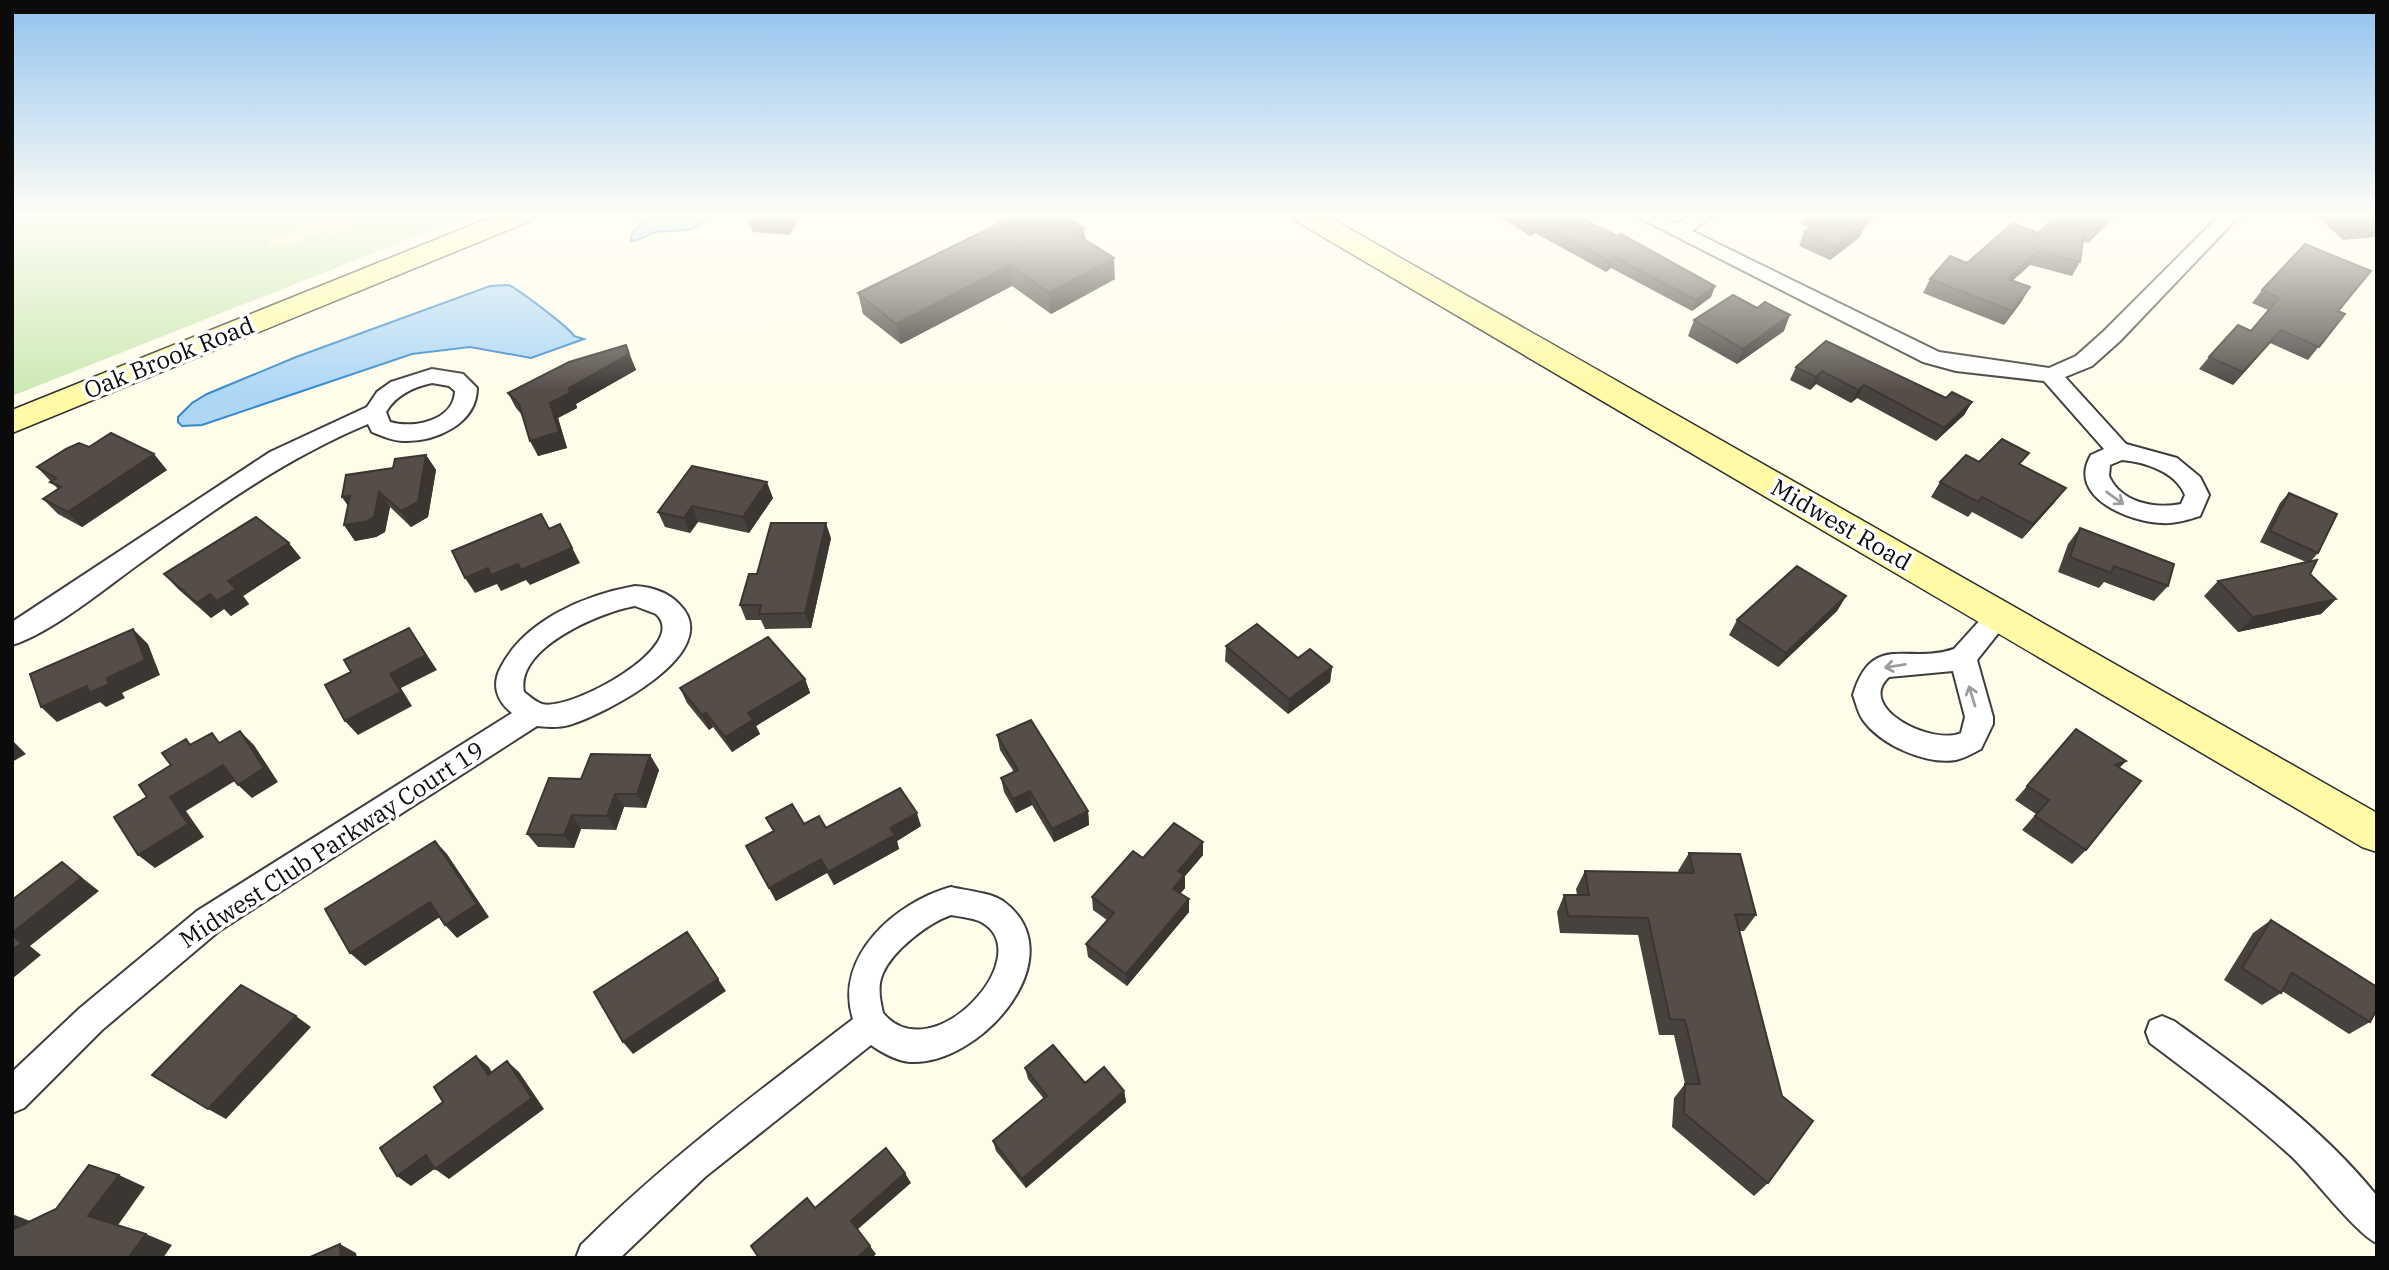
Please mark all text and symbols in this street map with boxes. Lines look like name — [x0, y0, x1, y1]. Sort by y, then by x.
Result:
street label: Oak Brook Road — [79, 308, 258, 406]
street label: Midwest Road — [1765, 471, 1918, 577]
one-way arrow — [2105, 491, 2124, 505]
one-way arrow — [1884, 660, 1907, 673]
one-way arrow — [1965, 685, 1978, 707]
street label: Midwest Club Parkway Court 19 — [173, 733, 490, 955]

